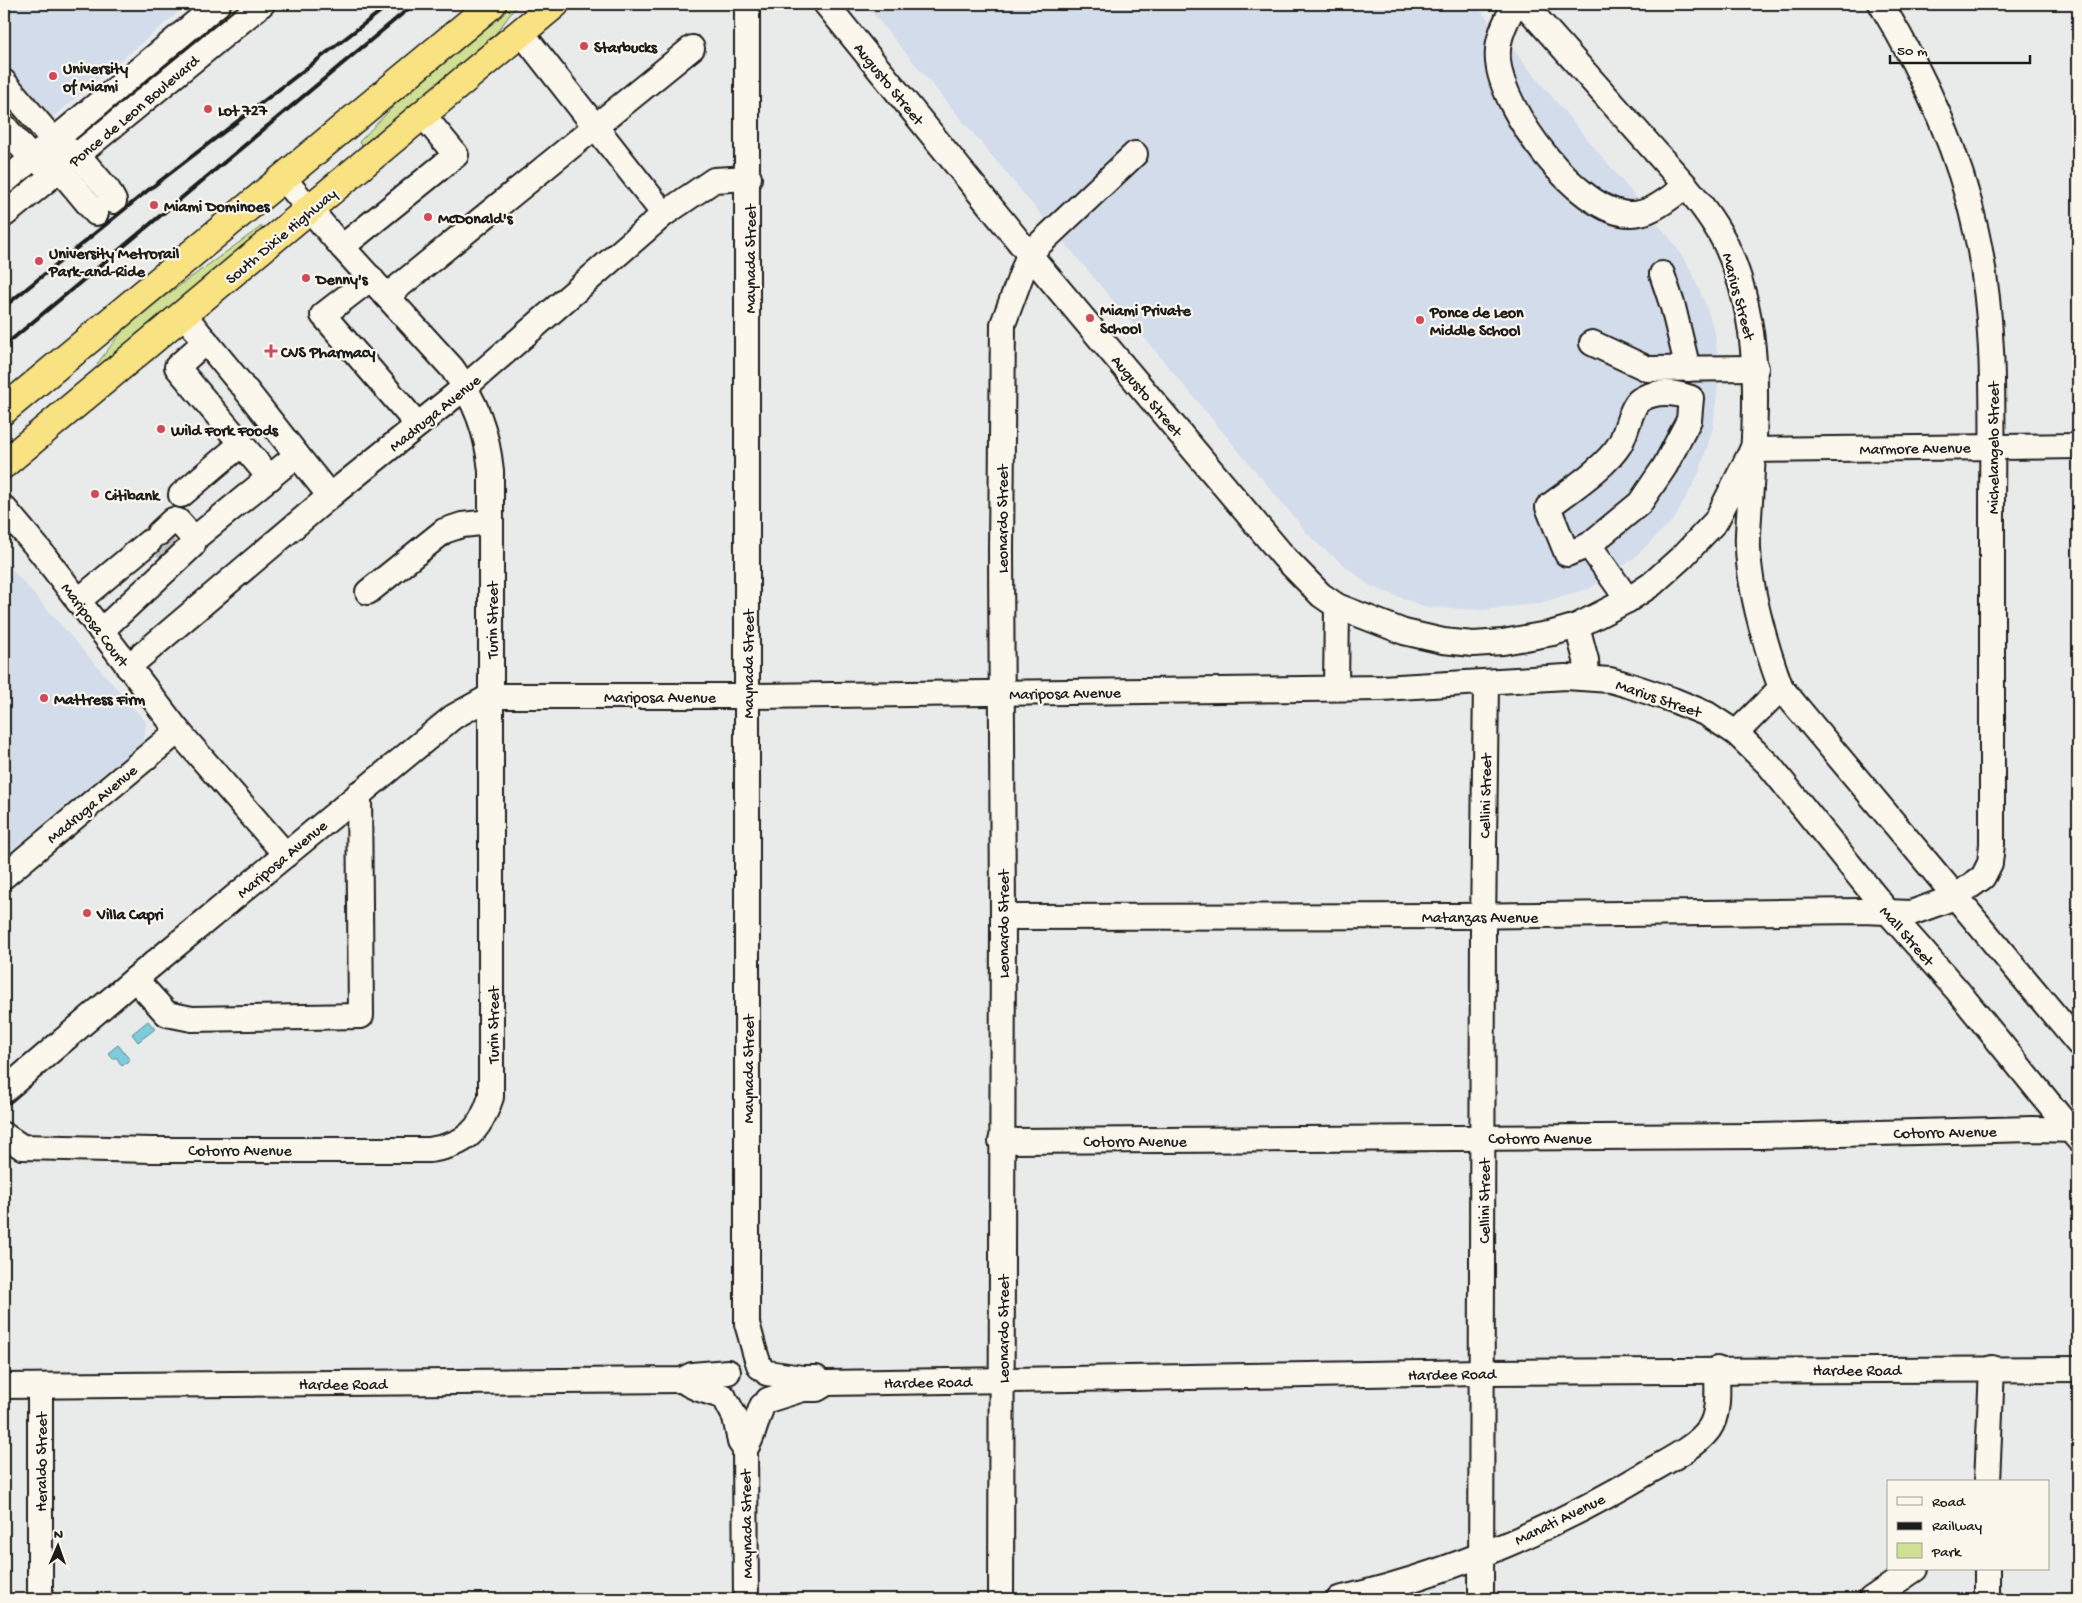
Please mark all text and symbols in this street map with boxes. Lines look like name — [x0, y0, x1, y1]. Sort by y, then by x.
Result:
scale bar — [1890, 32, 2030, 64]
marker: Starbucks — [578, 40, 590, 52]
place label: Starbucks — [594, 40, 658, 59]
street label: Augusto Street — [848, 40, 927, 131]
text: 50 m — [1897, 43, 1928, 61]
street label: Ponce de Leon Boulevard — [65, 52, 205, 173]
place label: University of Miami — [62, 61, 128, 98]
marker: University of Miami — [47, 70, 59, 82]
marker: Lot 727 — [202, 103, 214, 115]
place label: Lot 727 — [218, 103, 268, 122]
street label: South Dixie Highway — [223, 186, 342, 290]
marker: Miami Dominoes — [148, 199, 160, 211]
place label: Miami Dominoes — [164, 199, 271, 218]
street label: Maynada Street — [743, 203, 762, 314]
marker: McDonald's — [422, 211, 434, 223]
place label: McDonald's — [438, 211, 514, 230]
place label: University Metrorail Park-and-Ride — [48, 246, 180, 283]
street label: Marius Street — [1716, 251, 1758, 344]
marker: University Metrorail Park-and-Ride — [33, 255, 45, 267]
marker: Denny's — [300, 272, 312, 284]
place label: Denny's — [314, 272, 369, 291]
place label: Miami Private School — [1100, 303, 1192, 340]
place label: Ponce de Leon Middle School — [1429, 305, 1524, 342]
marker: Miami Private School — [1084, 312, 1096, 324]
marker: Ponce de Leon Middle School — [1414, 314, 1426, 326]
marker: CVS Pharmacy — [265, 345, 277, 357]
place label: CVS Pharmacy — [280, 345, 375, 364]
street label: Augusto Street — [1106, 353, 1186, 443]
street label: Madruga Avenue — [387, 371, 486, 457]
street label: Michelangelo Street — [1986, 380, 2005, 514]
marker: Wild Fork Foods — [155, 423, 167, 435]
place label: Wild Fork Foods — [170, 423, 279, 442]
street label: Marmore Avenue — [1859, 440, 1972, 461]
street label: Leonardo Street — [995, 463, 1014, 573]
marker: Citibank — [89, 488, 101, 500]
place label: Citibank — [104, 488, 161, 507]
street label: Mariposa Court — [55, 580, 132, 673]
street label: Turin Street — [485, 580, 504, 659]
street label: Maynada Street — [741, 608, 760, 719]
street label: Marius Street — [1613, 677, 1704, 724]
street label: Mariposa Avenue — [1009, 685, 1122, 706]
street label: Mariposa Avenue — [604, 690, 717, 709]
marker: Mattress Firm — [38, 692, 50, 704]
place label: Mattress Firm — [54, 692, 146, 711]
street label: Cellini Street — [1477, 752, 1498, 839]
street label: Madruga Avenue — [44, 762, 143, 849]
street label: Mariposa Avenue — [234, 817, 333, 904]
street label: Leonardo Street — [996, 868, 1015, 978]
street label: Mall Street — [1874, 903, 1938, 972]
marker: Villa Capri — [81, 907, 93, 919]
place label: Villa Capri — [96, 907, 164, 926]
street label: Matanzas Avenue — [1422, 910, 1539, 929]
street label: Turin Street — [486, 985, 505, 1064]
street label: Maynada Street — [741, 1013, 760, 1124]
street label: Cotorro Avenue — [1893, 1124, 1998, 1145]
street label: Cotorro Avenue — [1488, 1131, 1592, 1150]
street label: Cotorro Avenue — [1083, 1134, 1187, 1153]
street label: Cotorro Avenue — [188, 1143, 292, 1162]
street label: Cellini Street — [1477, 1157, 1496, 1243]
street label: Leonardo Street — [996, 1273, 1015, 1383]
street label: Hardee Road — [1813, 1363, 1903, 1382]
street label: Hardee Road — [1408, 1366, 1498, 1387]
street label: Hardee Road — [884, 1374, 974, 1395]
street label: Hardee Road — [299, 1377, 389, 1396]
street label: Heraldo Street — [34, 1411, 53, 1512]
street label: Maynada Street — [738, 1468, 759, 1579]
legend — [1887, 1480, 2050, 1570]
street label: Manati Avenue — [1512, 1491, 1610, 1551]
text: Road — [1932, 1494, 1966, 1512]
text: Railway — [1932, 1518, 1983, 1536]
north arrow — [32, 1520, 82, 1570]
text: N — [54, 1527, 63, 1544]
text: Park — [1931, 1544, 1962, 1562]

